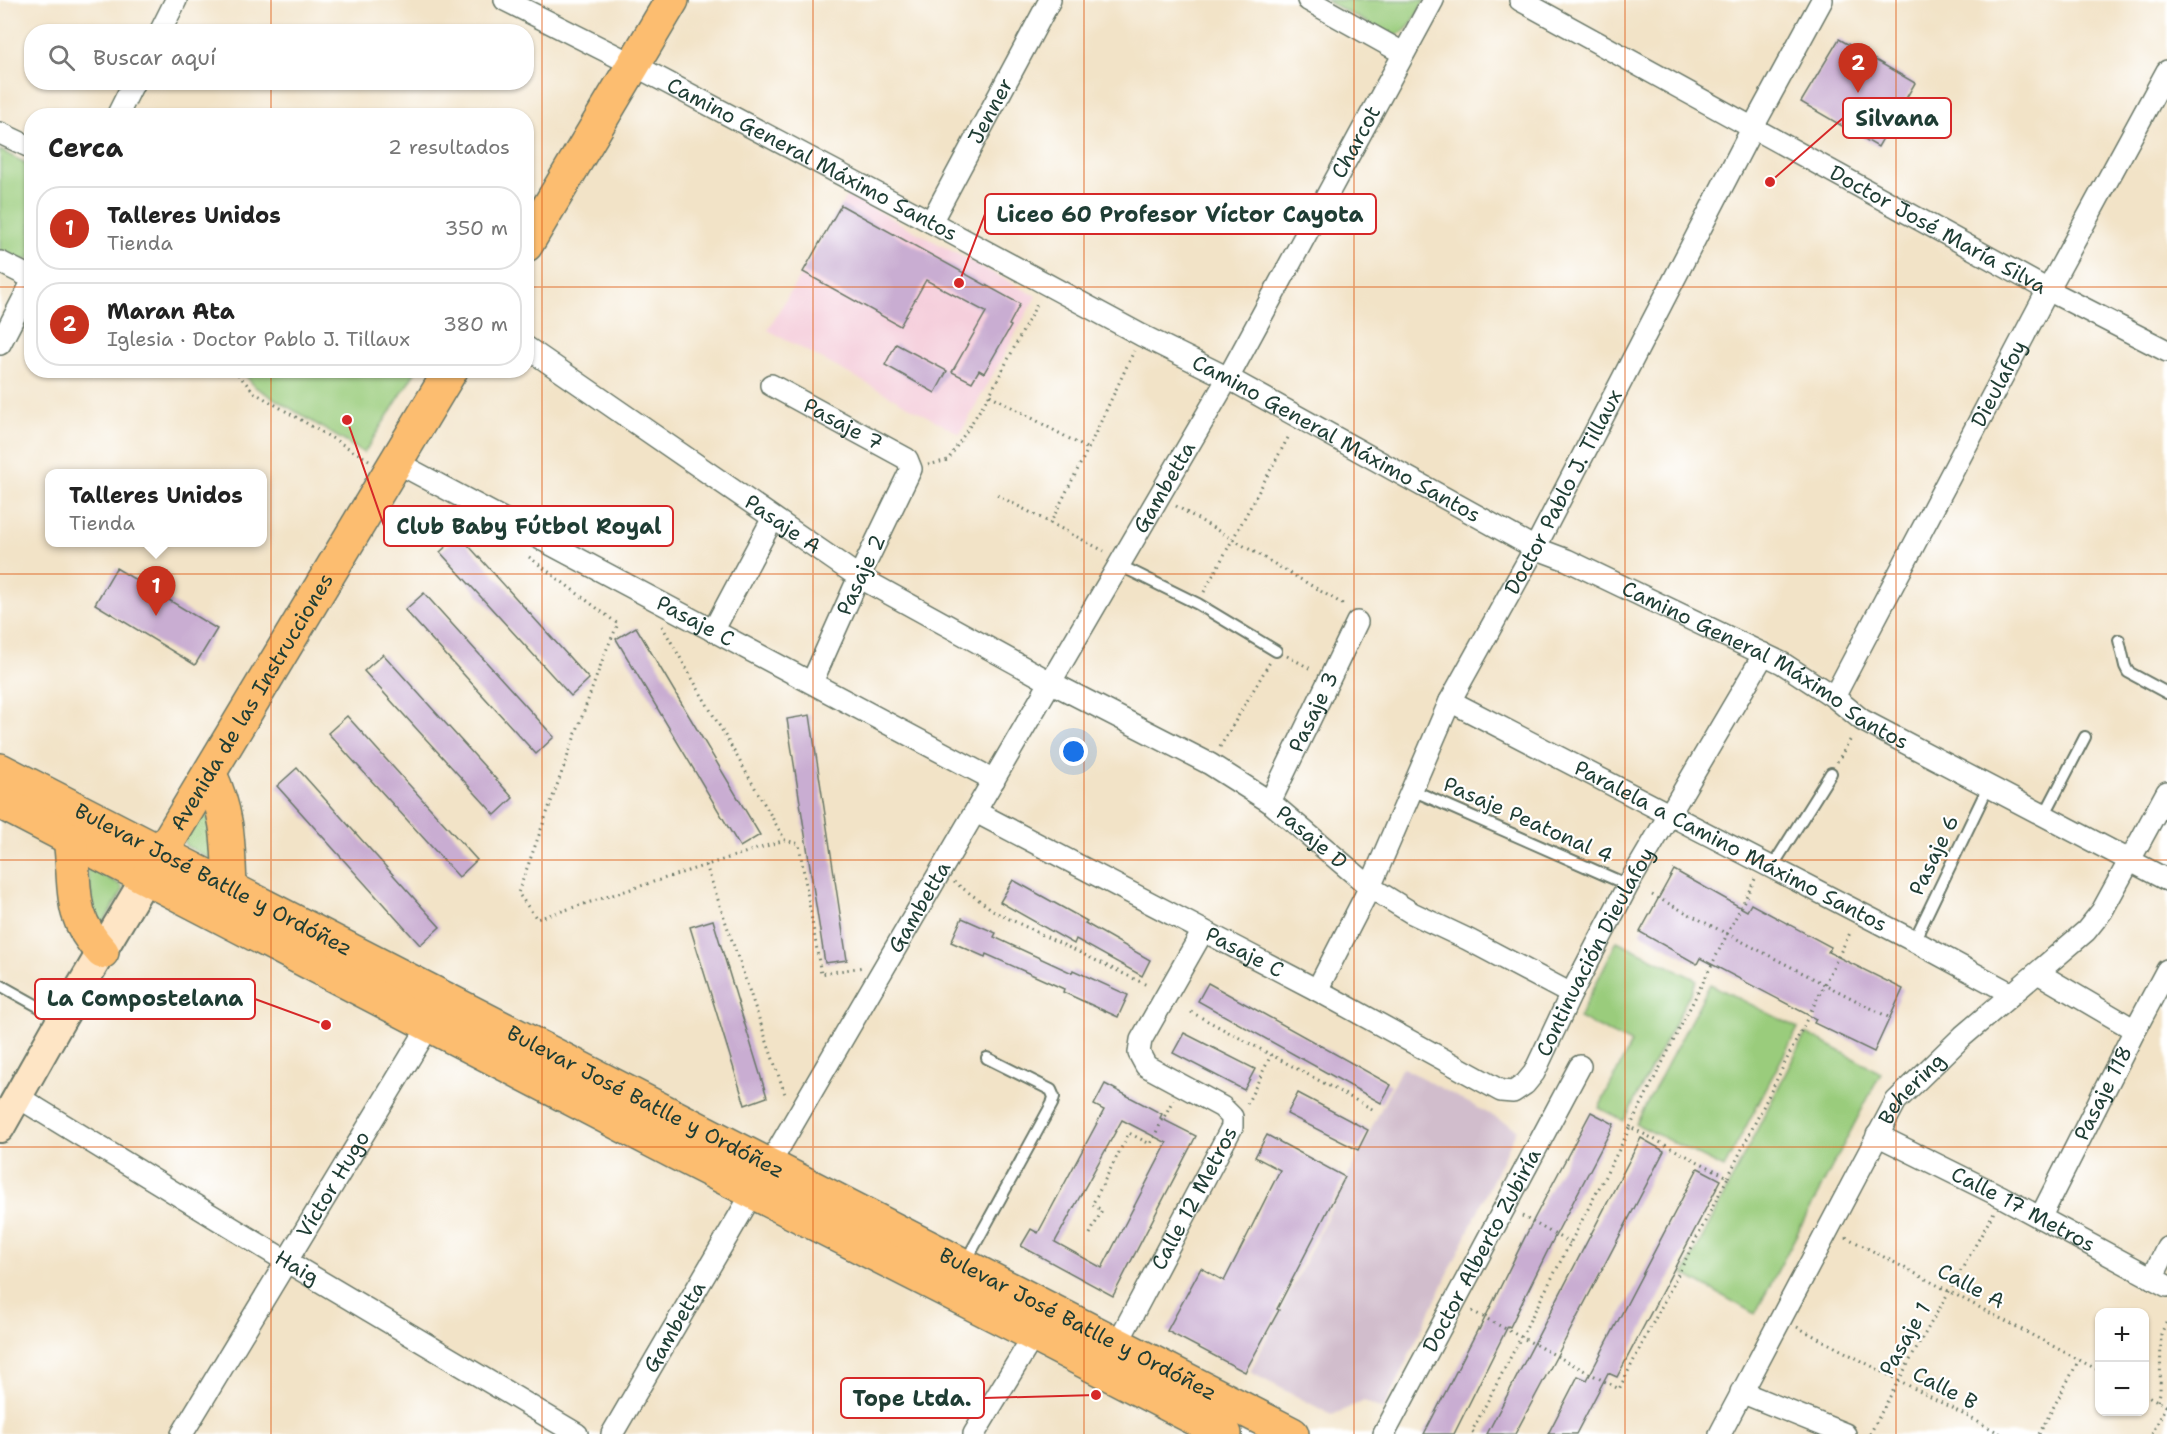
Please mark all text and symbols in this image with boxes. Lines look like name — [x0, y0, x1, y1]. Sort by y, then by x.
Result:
search box — [24, 24, 534, 90]
icon: search — [45, 41, 78, 74]
text: Buscar aquí — [93, 43, 216, 72]
pin: 2 — [1838, 44, 1878, 93]
street label: Camino General Máximo Santos — [662, 71, 962, 248]
street label: Jenner — [961, 73, 1020, 149]
callout: Silvana — [1843, 98, 1951, 138]
street label: Charcot — [1325, 101, 1387, 183]
text: Silvana — [1855, 104, 1939, 133]
text: Cerca — [48, 130, 123, 165]
text: 2 resultados — [388, 134, 510, 160]
street label: Doctor José María Silva — [1825, 159, 2052, 301]
callout: Liceo 60 Profesor Víctor Cayota — [985, 194, 1376, 234]
text: Liceo 60 Profesor Víctor Cayota — [996, 200, 1364, 229]
text: Talleres Unidos — [107, 201, 281, 230]
text: 1 — [65, 215, 74, 241]
text: 350 m — [444, 215, 508, 241]
text: Tienda — [107, 230, 173, 256]
text: Maran Ata — [107, 297, 235, 326]
text: 2 — [63, 311, 77, 337]
text: 380 m — [443, 311, 508, 337]
text: Iglesia · Doctor Pablo J. Tillaux — [107, 326, 410, 352]
street label: Dieulafoy — [1964, 335, 2033, 432]
street label: Camino General Máximo Santos — [1187, 348, 1486, 529]
street label: Doctor Pablo J. Tillaux — [1498, 385, 1629, 600]
street label: Pasaje 7 — [798, 391, 888, 457]
street label: Gambetta — [1127, 436, 1202, 538]
popup — [45, 469, 267, 547]
text: Talleres Unidos — [69, 481, 243, 510]
street label: Pasaje A — [739, 488, 826, 561]
callout: Club Baby Fútbol Royal — [384, 506, 673, 546]
text: Tienda — [69, 510, 135, 536]
text: Club Baby Fútbol Royal — [396, 512, 662, 541]
street label: Pasaje 2 — [830, 530, 892, 620]
pin: 1 — [136, 566, 176, 616]
street label: Avenida de las Instrucciones — [164, 568, 340, 836]
street label: Camino General Máximo Santos — [1617, 574, 1913, 756]
street label: Pasaje C — [651, 589, 739, 653]
street label: Pasaje 3 — [1282, 667, 1345, 757]
your location — [1059, 737, 1088, 766]
street label: Paralela a Camino Máximo Santos — [1570, 754, 1892, 939]
street label: Pasaje Peatonal 4 — [1439, 770, 1617, 870]
street label: Bulevar José Batlle y Ordóñez — [70, 797, 357, 963]
street label: Pasaje D — [1270, 799, 1353, 876]
street label: Pasaje 6 — [1902, 810, 1966, 900]
street label: Continuación Dieulafoy — [1530, 842, 1661, 1061]
street label: Gambetta — [882, 856, 957, 958]
street label: Pasaje C — [1201, 920, 1289, 984]
callout: La Compostelana — [35, 979, 255, 1019]
text: La Compostelana — [47, 984, 243, 1013]
street label: Bulevar José Batlle y Ordóñez — [502, 1019, 789, 1185]
street label: Pasaje 118 — [2067, 1041, 2139, 1145]
street label: Behering — [1872, 1047, 1951, 1130]
street label: Calle 12 Metros — [1145, 1121, 1244, 1275]
street label: Víctor Hugo — [290, 1125, 376, 1243]
street label: Doctor Alberto Zubiría — [1416, 1144, 1548, 1357]
street label: Calle 17 Metros — [1946, 1160, 2100, 1259]
street label: Bulevar José Batlle y Ordóñez — [934, 1241, 1222, 1407]
street label: Haig — [270, 1244, 324, 1291]
street label: Calle A — [1933, 1257, 2009, 1315]
street label: Gambetta — [637, 1276, 712, 1378]
street label: Pasaje 1 — [1873, 1297, 1937, 1381]
map controls — [2095, 1308, 2149, 1416]
button: + — [2095, 1308, 2149, 1362]
street label: Calle B — [1908, 1360, 1982, 1416]
button: − — [2095, 1362, 2149, 1416]
callout: Tope Ltda. — [841, 1378, 984, 1418]
text: Tope Ltda. — [852, 1384, 972, 1413]

